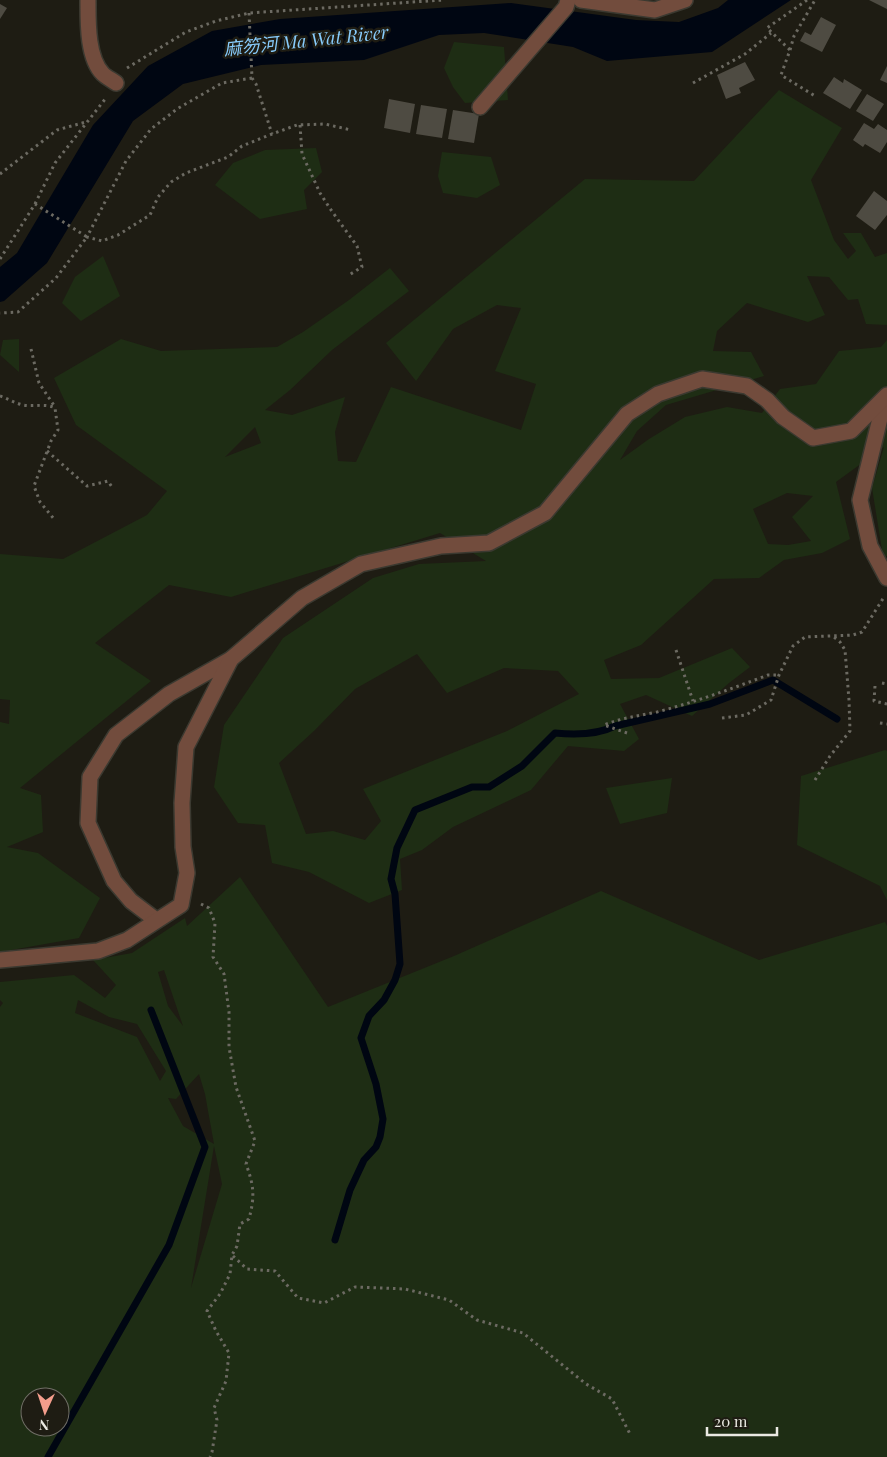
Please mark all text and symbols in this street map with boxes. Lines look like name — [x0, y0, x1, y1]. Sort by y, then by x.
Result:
water label: 麻笏河 Ma Wat River — [222, 19, 391, 61]
north arrow — [20, 1387, 70, 1437]
scale bar — [707, 1404, 777, 1436]
text: 20 m — [714, 1411, 748, 1431]
text: N — [39, 1416, 50, 1435]

